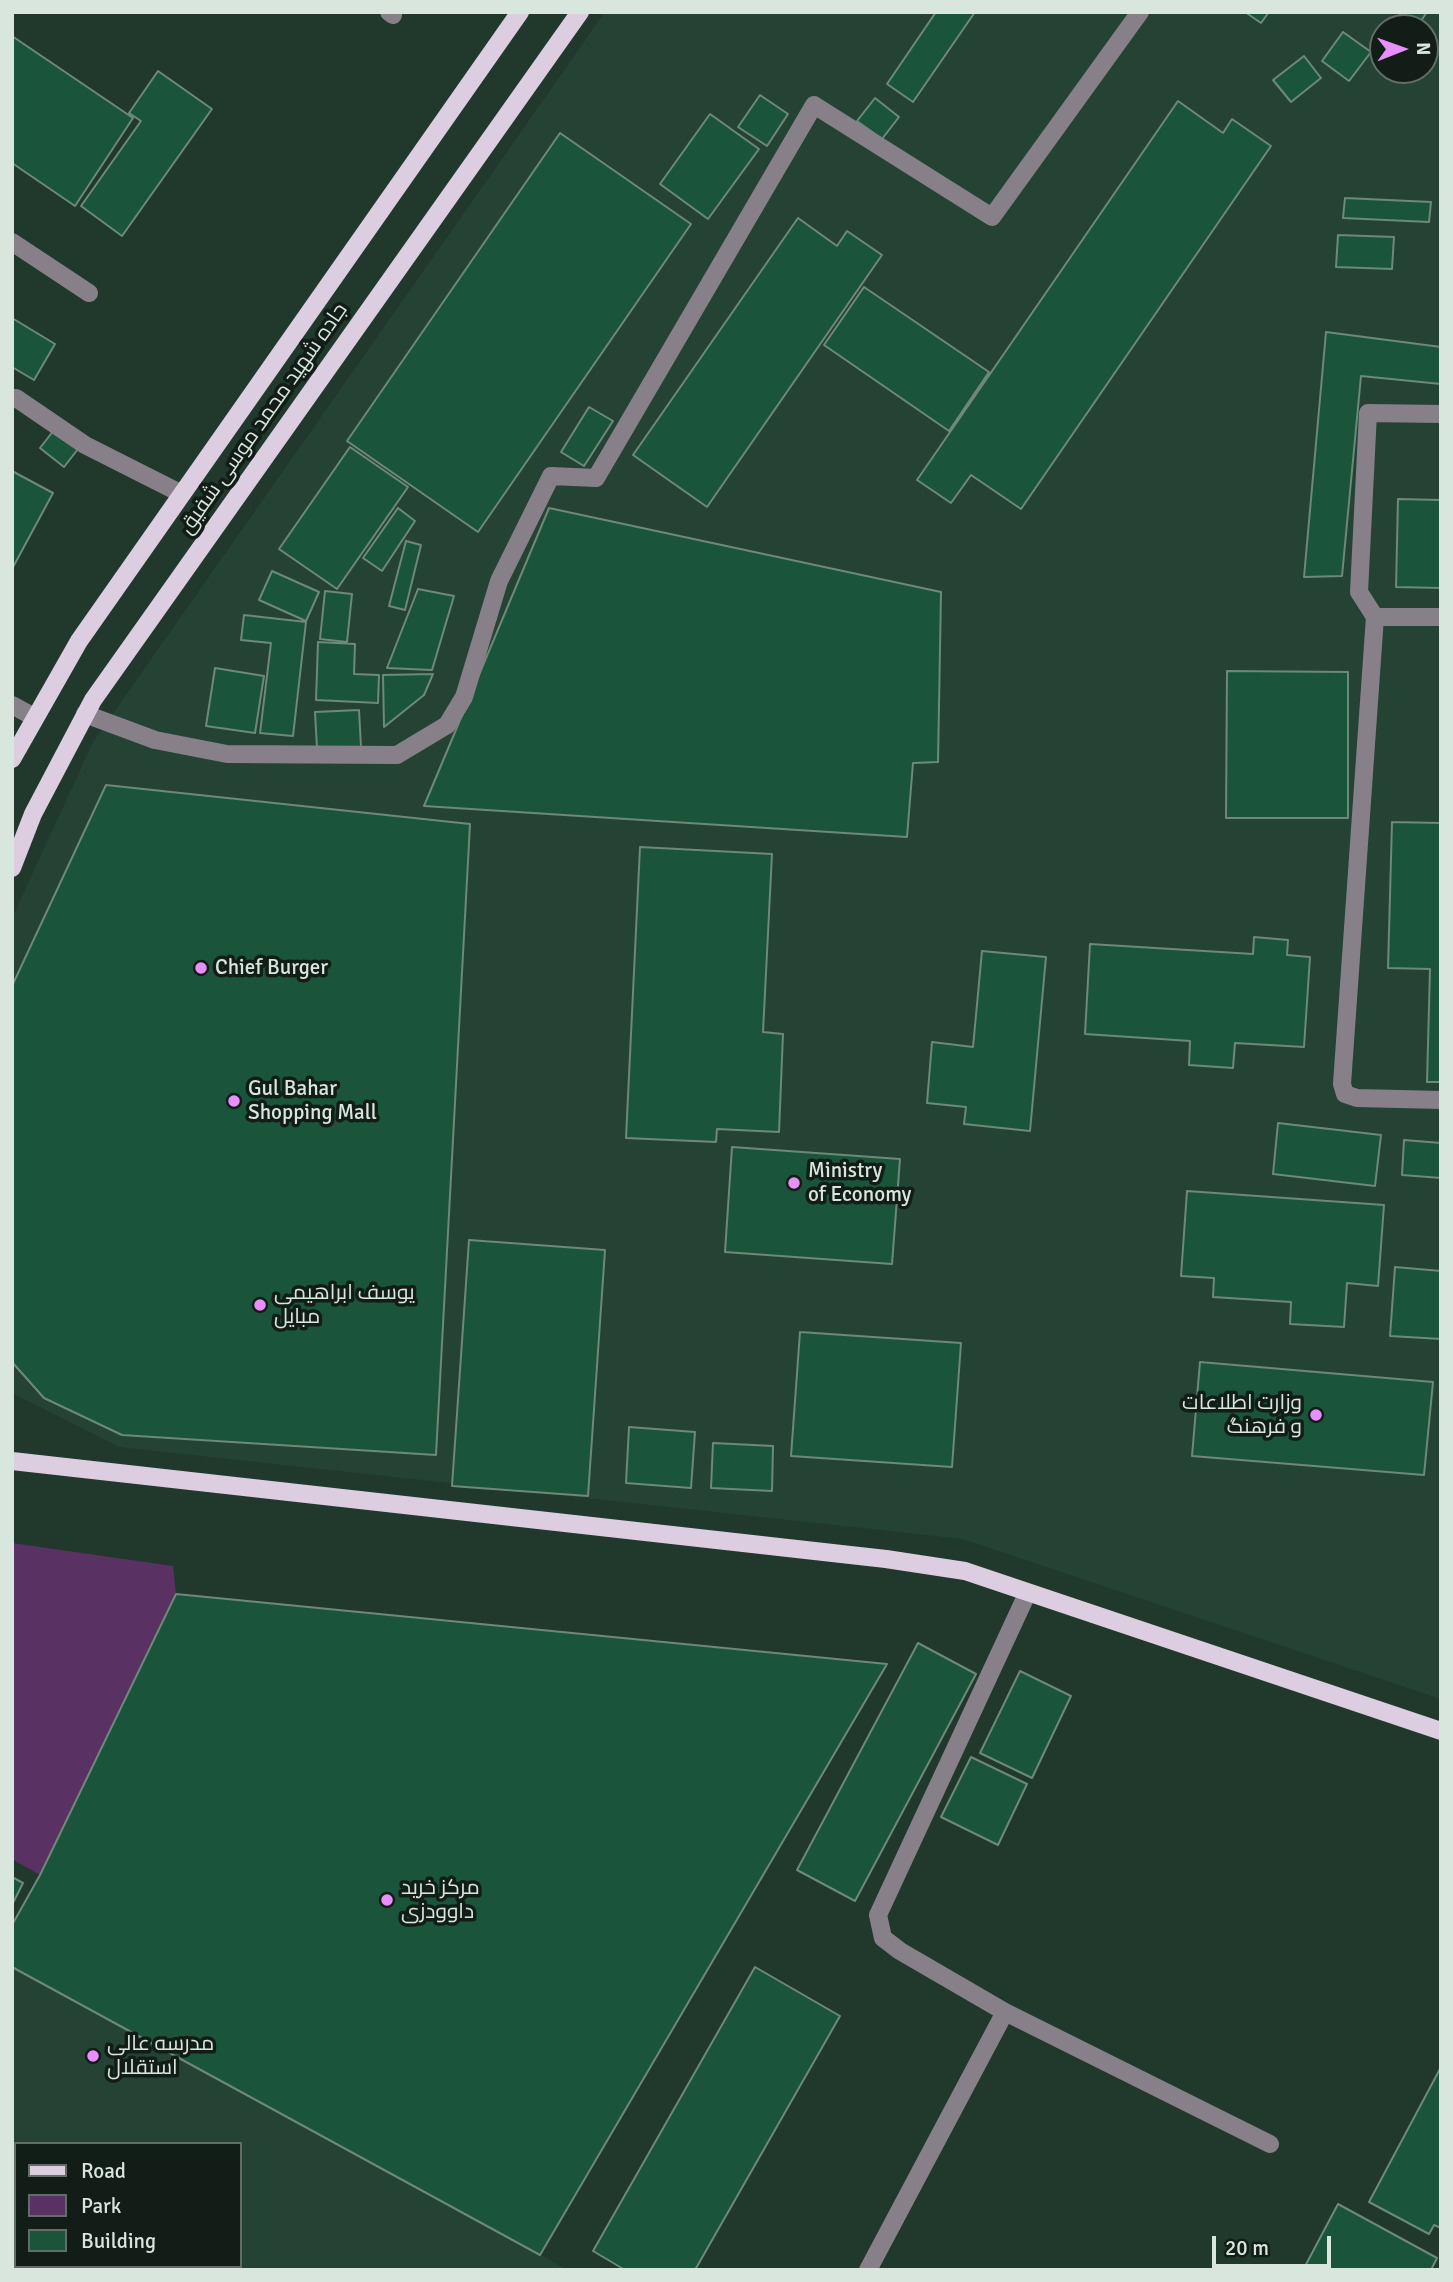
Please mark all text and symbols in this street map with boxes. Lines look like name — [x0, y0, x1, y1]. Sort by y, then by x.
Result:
north arrow — [1369, 14, 1439, 84]
text: N — [1411, 42, 1435, 55]
street label: جاده شهید محمد موسی شفیق — [174, 299, 354, 539]
place label: Chief Burger — [215, 955, 328, 981]
marker: Chief Burger — [193, 960, 209, 976]
place label: Gul Bahar Shopping Mall — [248, 1076, 377, 1126]
marker: Gul Bahar Shopping Mall — [226, 1093, 242, 1109]
place label: Ministry of Economy — [808, 1158, 911, 1208]
marker: Ministry of Economy — [786, 1175, 802, 1191]
place label: یوسف ابراهیمی مبایل — [274, 1280, 415, 1330]
marker: یوسف ابراهیمی مبایل — [252, 1297, 268, 1313]
place label: وزارت اطلاعات و فرهنگ — [1182, 1390, 1302, 1440]
marker: وزارت اطلاعات و فرهنگ — [1308, 1407, 1324, 1423]
place label: مرکز خرید داوودزی — [401, 1875, 480, 1925]
marker: مرکز خرید داوودزی — [379, 1892, 395, 1908]
place label: مدرسه عالی استقلال — [107, 2031, 214, 2081]
marker: مدرسه عالی استقلال — [85, 2048, 101, 2064]
legend — [14, 2142, 242, 2268]
text: Road — [81, 2158, 126, 2184]
text: Park — [81, 2193, 121, 2219]
scale bar — [1215, 2222, 1334, 2266]
text: Building — [81, 2228, 156, 2254]
text: 20 m — [1225, 2235, 1269, 2261]

